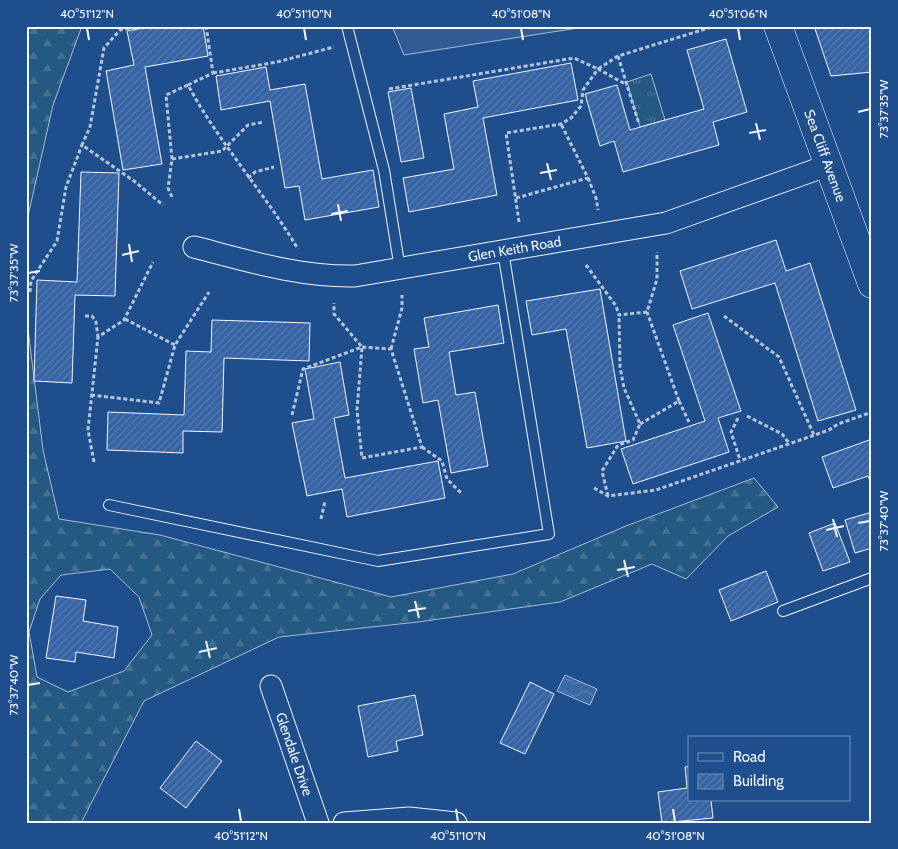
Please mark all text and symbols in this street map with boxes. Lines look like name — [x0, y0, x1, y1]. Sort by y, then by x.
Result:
text: 40°51'12"N — [60, 6, 114, 21]
text: 40°51'10"N — [276, 6, 332, 21]
text: 40°51'08"N — [491, 6, 551, 21]
text: 40°51'06"N — [709, 6, 767, 21]
text: 73°37'35"W — [876, 79, 891, 138]
street label: Sea Cliff Avenue — [800, 107, 850, 204]
street label: Glen Keith Road — [467, 232, 562, 266]
text: 73°37'35"W — [6, 243, 21, 302]
text: 73°37'40"W — [876, 490, 891, 551]
text: 73°37'40"W — [6, 654, 21, 715]
street label: Glendale Drive — [272, 710, 317, 798]
legend — [688, 736, 850, 802]
text: Road — [733, 748, 766, 766]
text: Building — [733, 772, 784, 790]
text: 40°51'12"N — [214, 828, 268, 843]
text: 40°51'10"N — [430, 828, 486, 843]
text: 40°51'08"N — [645, 828, 705, 843]

